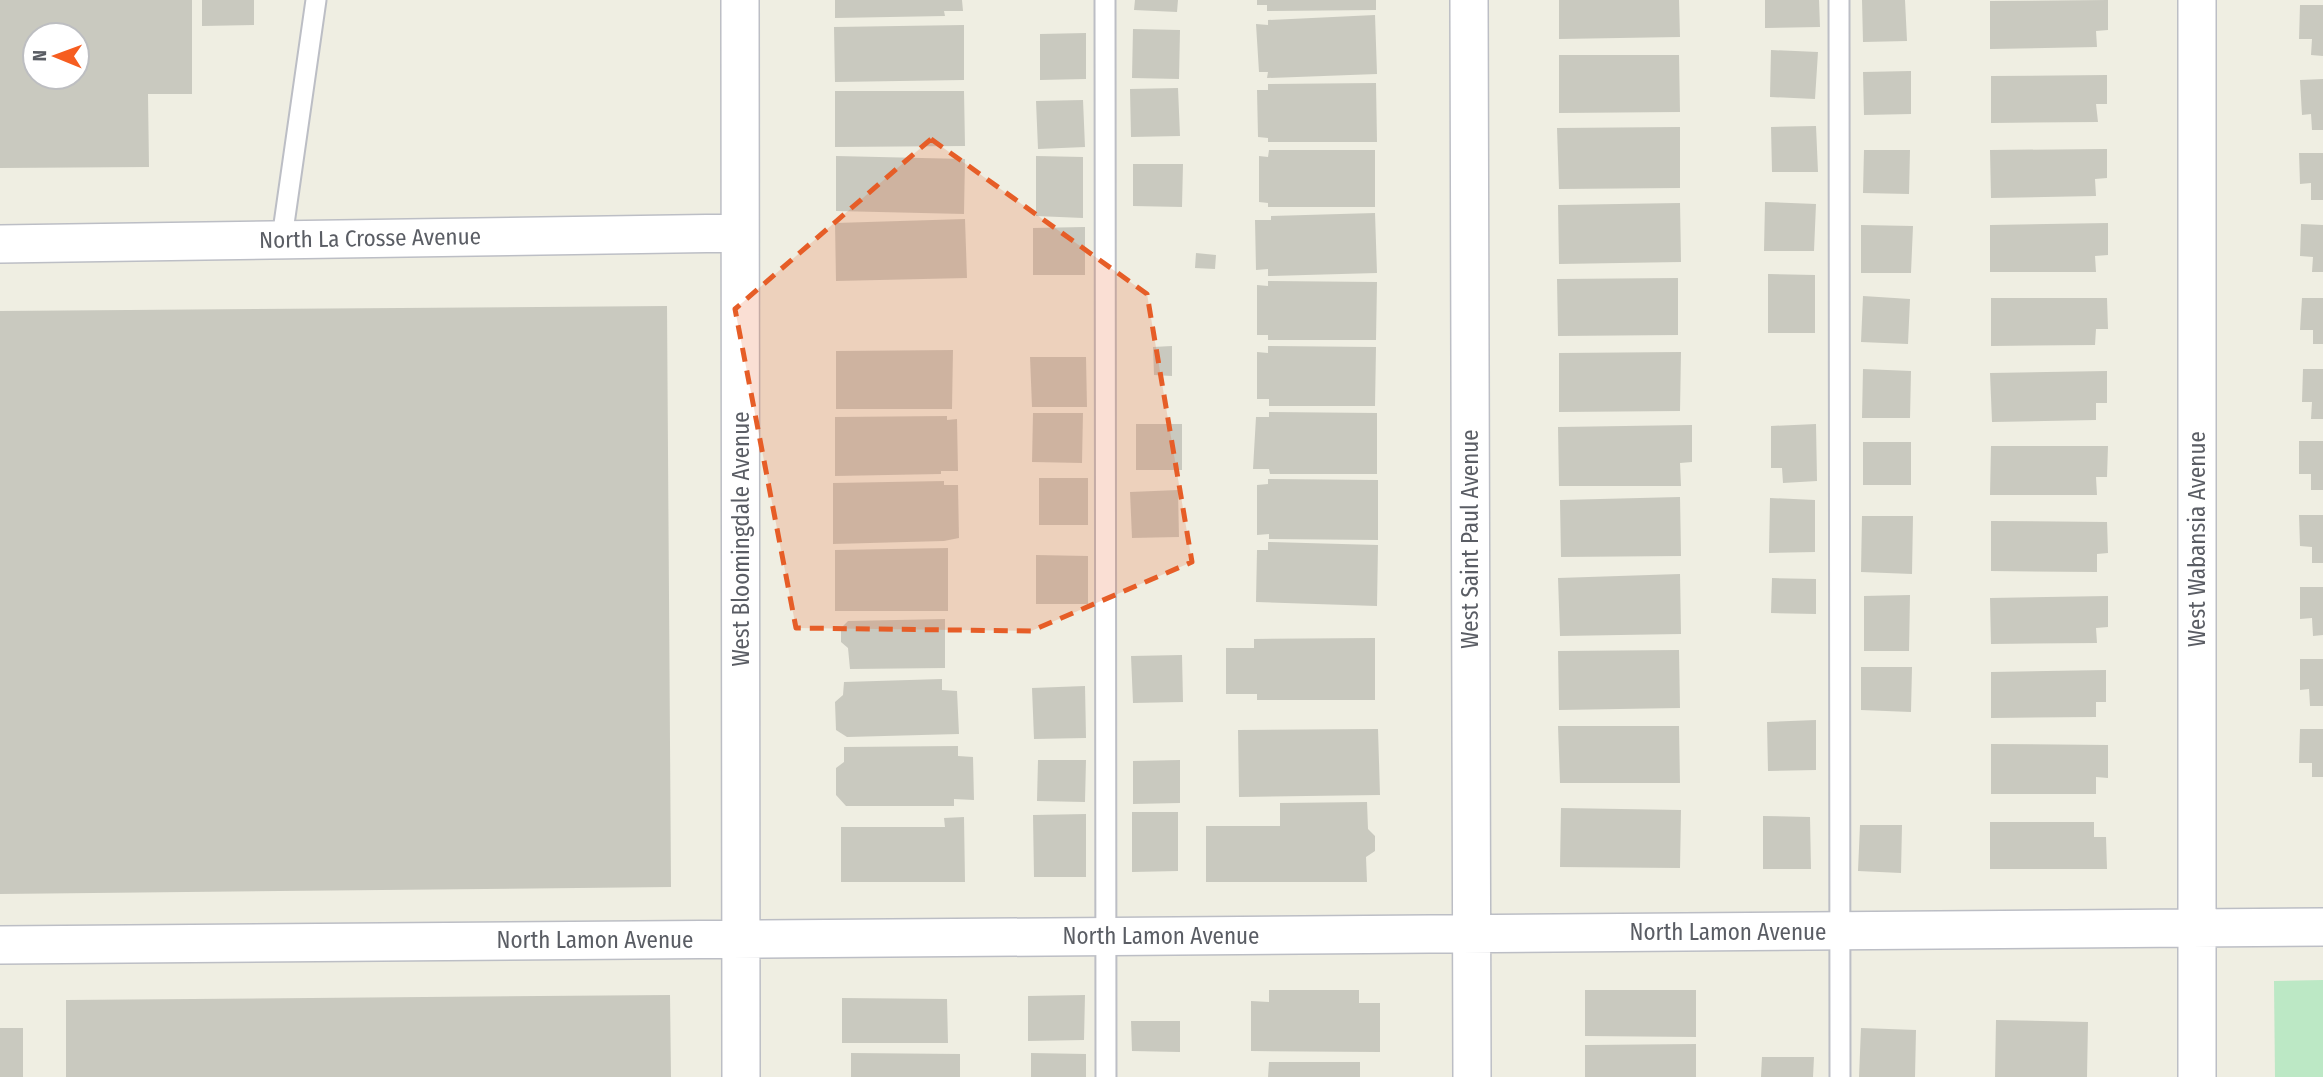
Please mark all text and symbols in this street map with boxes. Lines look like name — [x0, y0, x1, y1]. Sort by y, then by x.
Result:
north arrow — [21, 21, 91, 91]
text: N — [28, 50, 51, 62]
street label: North La Crosse Avenue — [259, 222, 481, 254]
street label: West Bloomingdale Avenue — [727, 411, 755, 667]
street label: West Saint Paul Avenue — [1456, 429, 1484, 649]
street label: West Wabansia Avenue — [2183, 431, 2211, 647]
street label: North Lamon Avenue — [1630, 918, 1826, 946]
street label: North Lamon Avenue — [1063, 922, 1259, 950]
street label: North Lamon Avenue — [497, 926, 693, 954]

